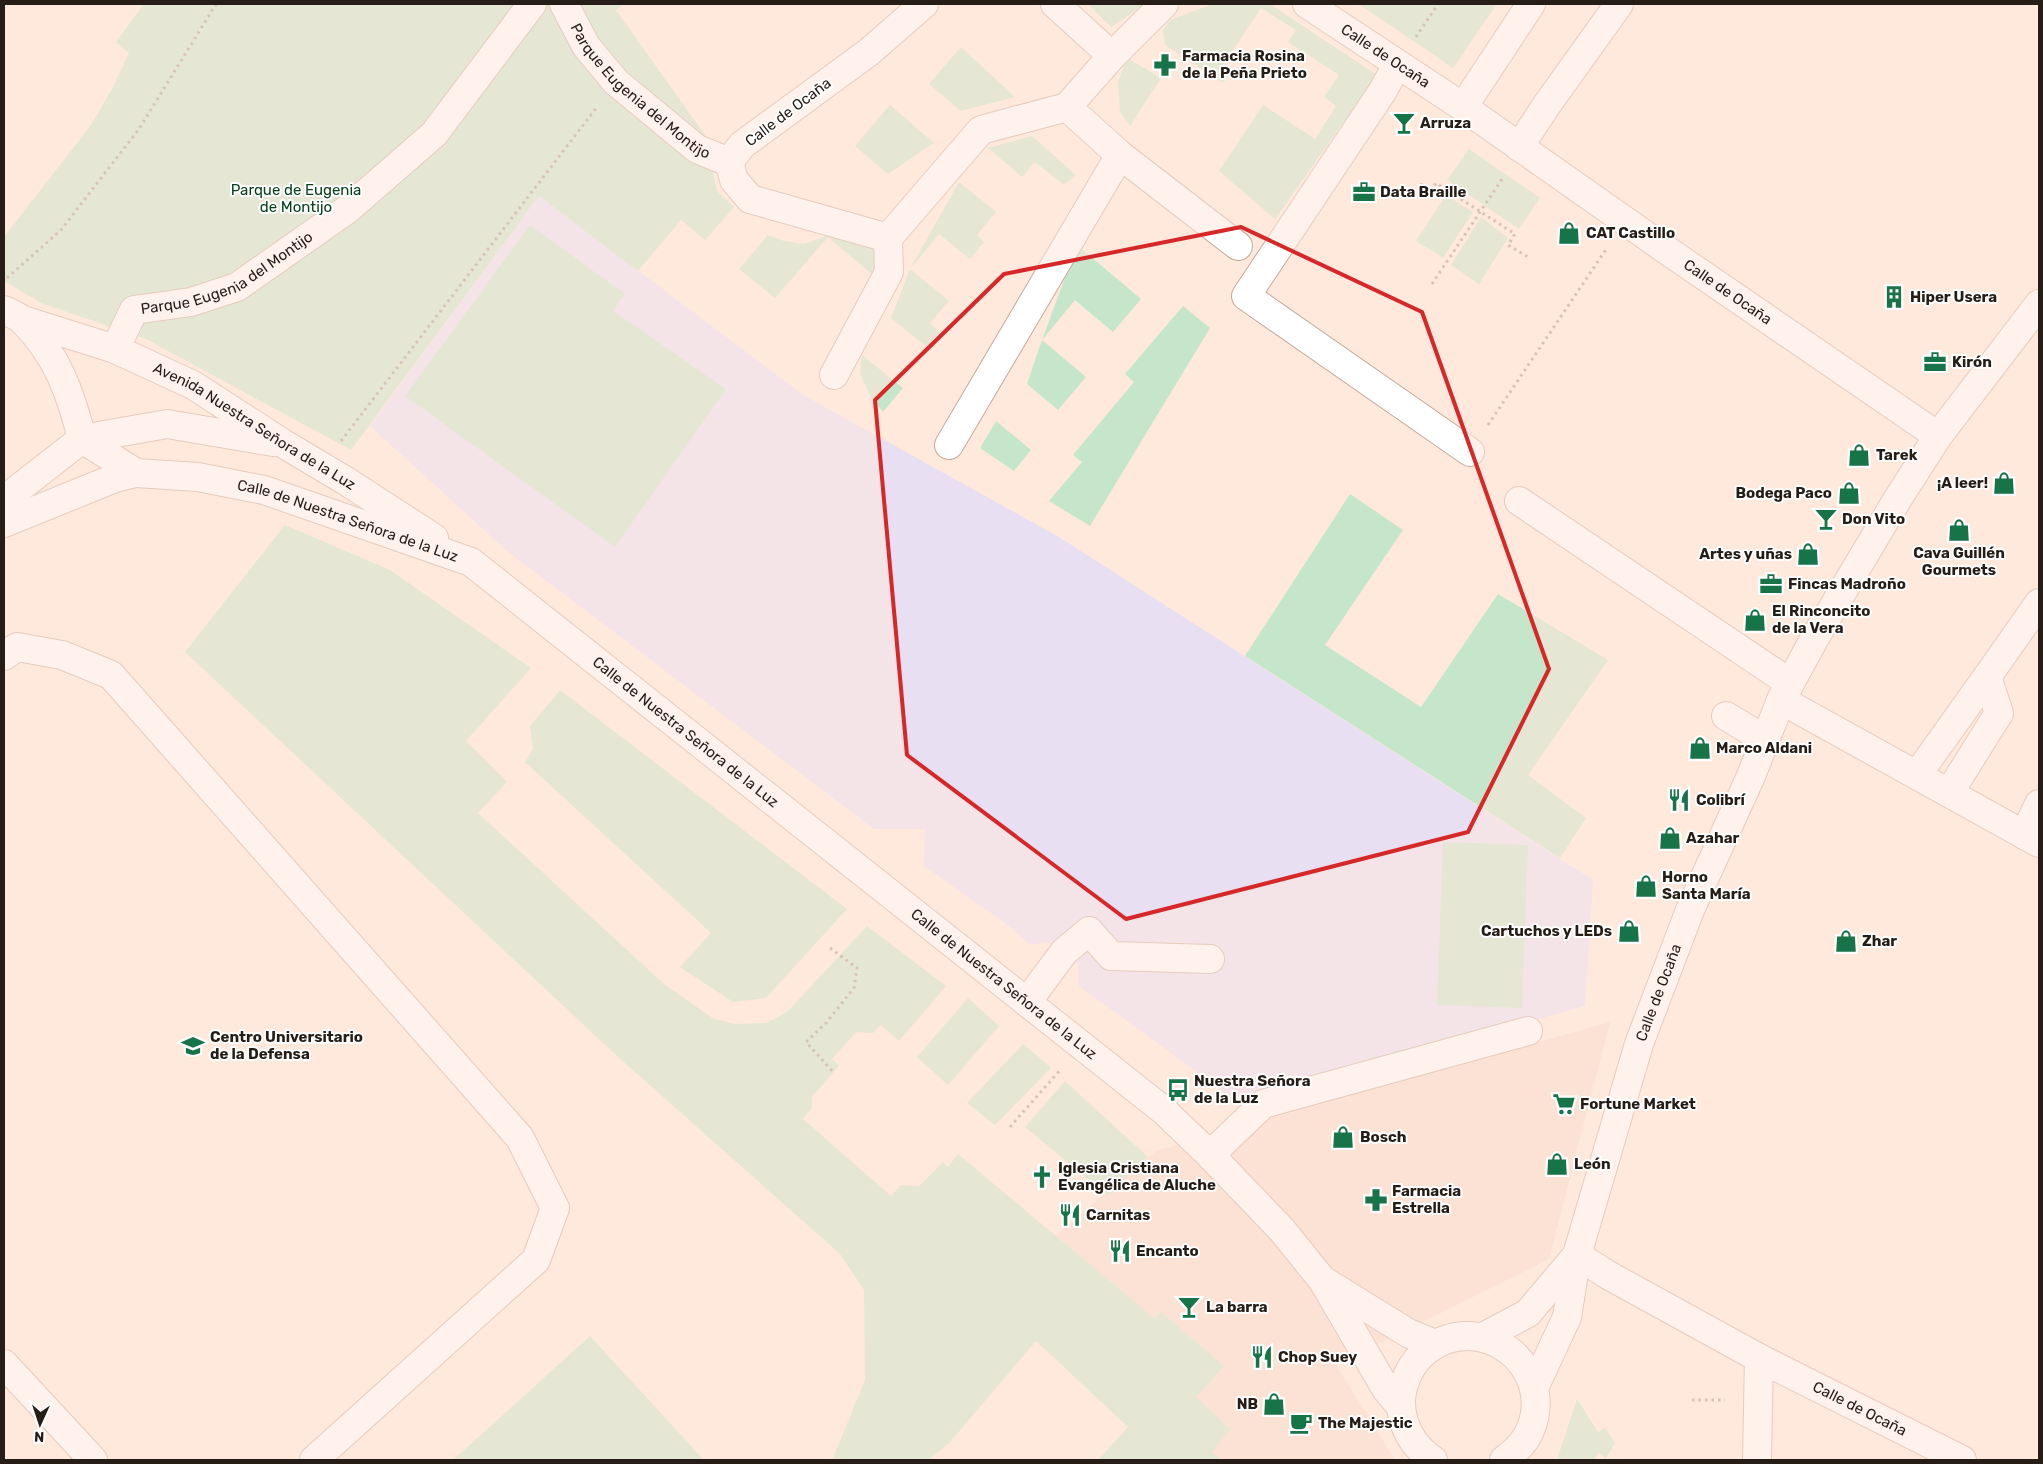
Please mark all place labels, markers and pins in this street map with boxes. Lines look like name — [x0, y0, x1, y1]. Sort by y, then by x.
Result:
place label: Farmacia Rosina de la Peña Prieto — [1182, 47, 1307, 82]
pharmacy icon: Farmacia Rosina de la Peña Prieto — [1152, 52, 1178, 78]
bar icon: Arruza — [1391, 110, 1417, 136]
place label: Arruza — [1420, 114, 1471, 132]
office icon: Data Braille — [1351, 179, 1377, 205]
place label: Data Braille — [1380, 183, 1467, 201]
shop icon: CAT Castillo — [1556, 220, 1582, 246]
place label: CAT Castillo — [1586, 224, 1675, 242]
building icon: Hiper Usera — [1881, 284, 1907, 310]
place label: Hiper Usera — [1910, 288, 1997, 306]
office icon: Kirón — [1922, 349, 1948, 375]
place label: Kirón — [1952, 353, 1992, 371]
shop icon: Tarek — [1846, 442, 1872, 468]
place label: Tarek — [1876, 446, 1918, 464]
shop icon: ¡A leer! — [1991, 470, 2017, 496]
place label: ¡A leer! — [1937, 474, 1988, 492]
shop icon: Bodega Paco — [1836, 480, 1862, 506]
place label: Bodega Paco — [1736, 484, 1832, 502]
bar icon: Don Vito — [1813, 506, 1839, 532]
place label: Don Vito — [1842, 510, 1905, 528]
shop icon: Cava Guillén Gourmets — [1946, 517, 1972, 543]
shop icon: Artes y uñas — [1795, 541, 1821, 567]
place label: Cava Guillén Gourmets — [1913, 544, 2005, 579]
place label: Artes y uñas — [1699, 545, 1792, 563]
office icon: Fincas Madroño — [1758, 571, 1784, 597]
place label: Fincas Madroño — [1788, 575, 1906, 593]
place label: El Rinconcito de la Vera — [1772, 602, 1870, 637]
shop icon: El Rinconcito de la Vera — [1742, 607, 1768, 633]
shop icon: Marco Aldani — [1687, 735, 1713, 761]
place label: Marco Aldani — [1716, 739, 1812, 757]
restaurant icon: Colibrí — [1666, 787, 1692, 813]
place label: Colibrí — [1696, 791, 1747, 809]
shop icon: Azahar — [1657, 825, 1683, 851]
place label: Azahar — [1686, 829, 1739, 847]
place label: Horno Santa María — [1662, 868, 1751, 903]
shop icon: Horno Santa María — [1633, 873, 1659, 899]
shop icon: Cartuchos y LEDs — [1616, 918, 1642, 944]
place label: Cartuchos y LEDs — [1481, 922, 1612, 940]
shop icon: Zhar — [1833, 928, 1859, 954]
place label: Zhar — [1862, 932, 1897, 950]
place label: Centro Universitario de la Defensa — [210, 1028, 363, 1063]
school or university icon: Centro Universitario de la Defensa — [180, 1033, 206, 1059]
place label: Nuestra Señora de la Luz — [1194, 1072, 1311, 1107]
bus stop icon: Nuestra Señora de la Luz — [1165, 1077, 1191, 1103]
supermarket icon: Fortune Market — [1551, 1091, 1577, 1117]
place label: Fortune Market — [1580, 1095, 1696, 1113]
shop icon: Bosch — [1330, 1124, 1356, 1150]
place label: Bosch — [1360, 1128, 1407, 1146]
shop icon: León — [1544, 1151, 1570, 1177]
place label: León — [1574, 1155, 1611, 1173]
place label: Iglesia Cristiana Evangélica de Aluche — [1058, 1159, 1216, 1194]
church icon: Iglesia Cristiana Evangélica de Aluche — [1029, 1164, 1055, 1190]
place label: Farmacia Estrella — [1392, 1182, 1461, 1217]
pharmacy icon: Farmacia Estrella — [1363, 1187, 1389, 1213]
restaurant icon: Carnitas — [1057, 1202, 1083, 1228]
place label: Carnitas — [1086, 1206, 1150, 1224]
restaurant icon: Encanto — [1107, 1238, 1133, 1264]
place label: Encanto — [1136, 1242, 1199, 1260]
bar icon: La barra — [1176, 1294, 1202, 1320]
place label: La barra — [1206, 1298, 1268, 1316]
restaurant icon: Chop Suey — [1249, 1344, 1275, 1370]
place label: Chop Suey — [1278, 1348, 1357, 1366]
shop icon: NB — [1261, 1391, 1287, 1417]
place label: NB — [1237, 1395, 1258, 1413]
cafe icon: The Majestic — [1288, 1410, 1314, 1436]
place label: The Majestic — [1318, 1414, 1413, 1432]

